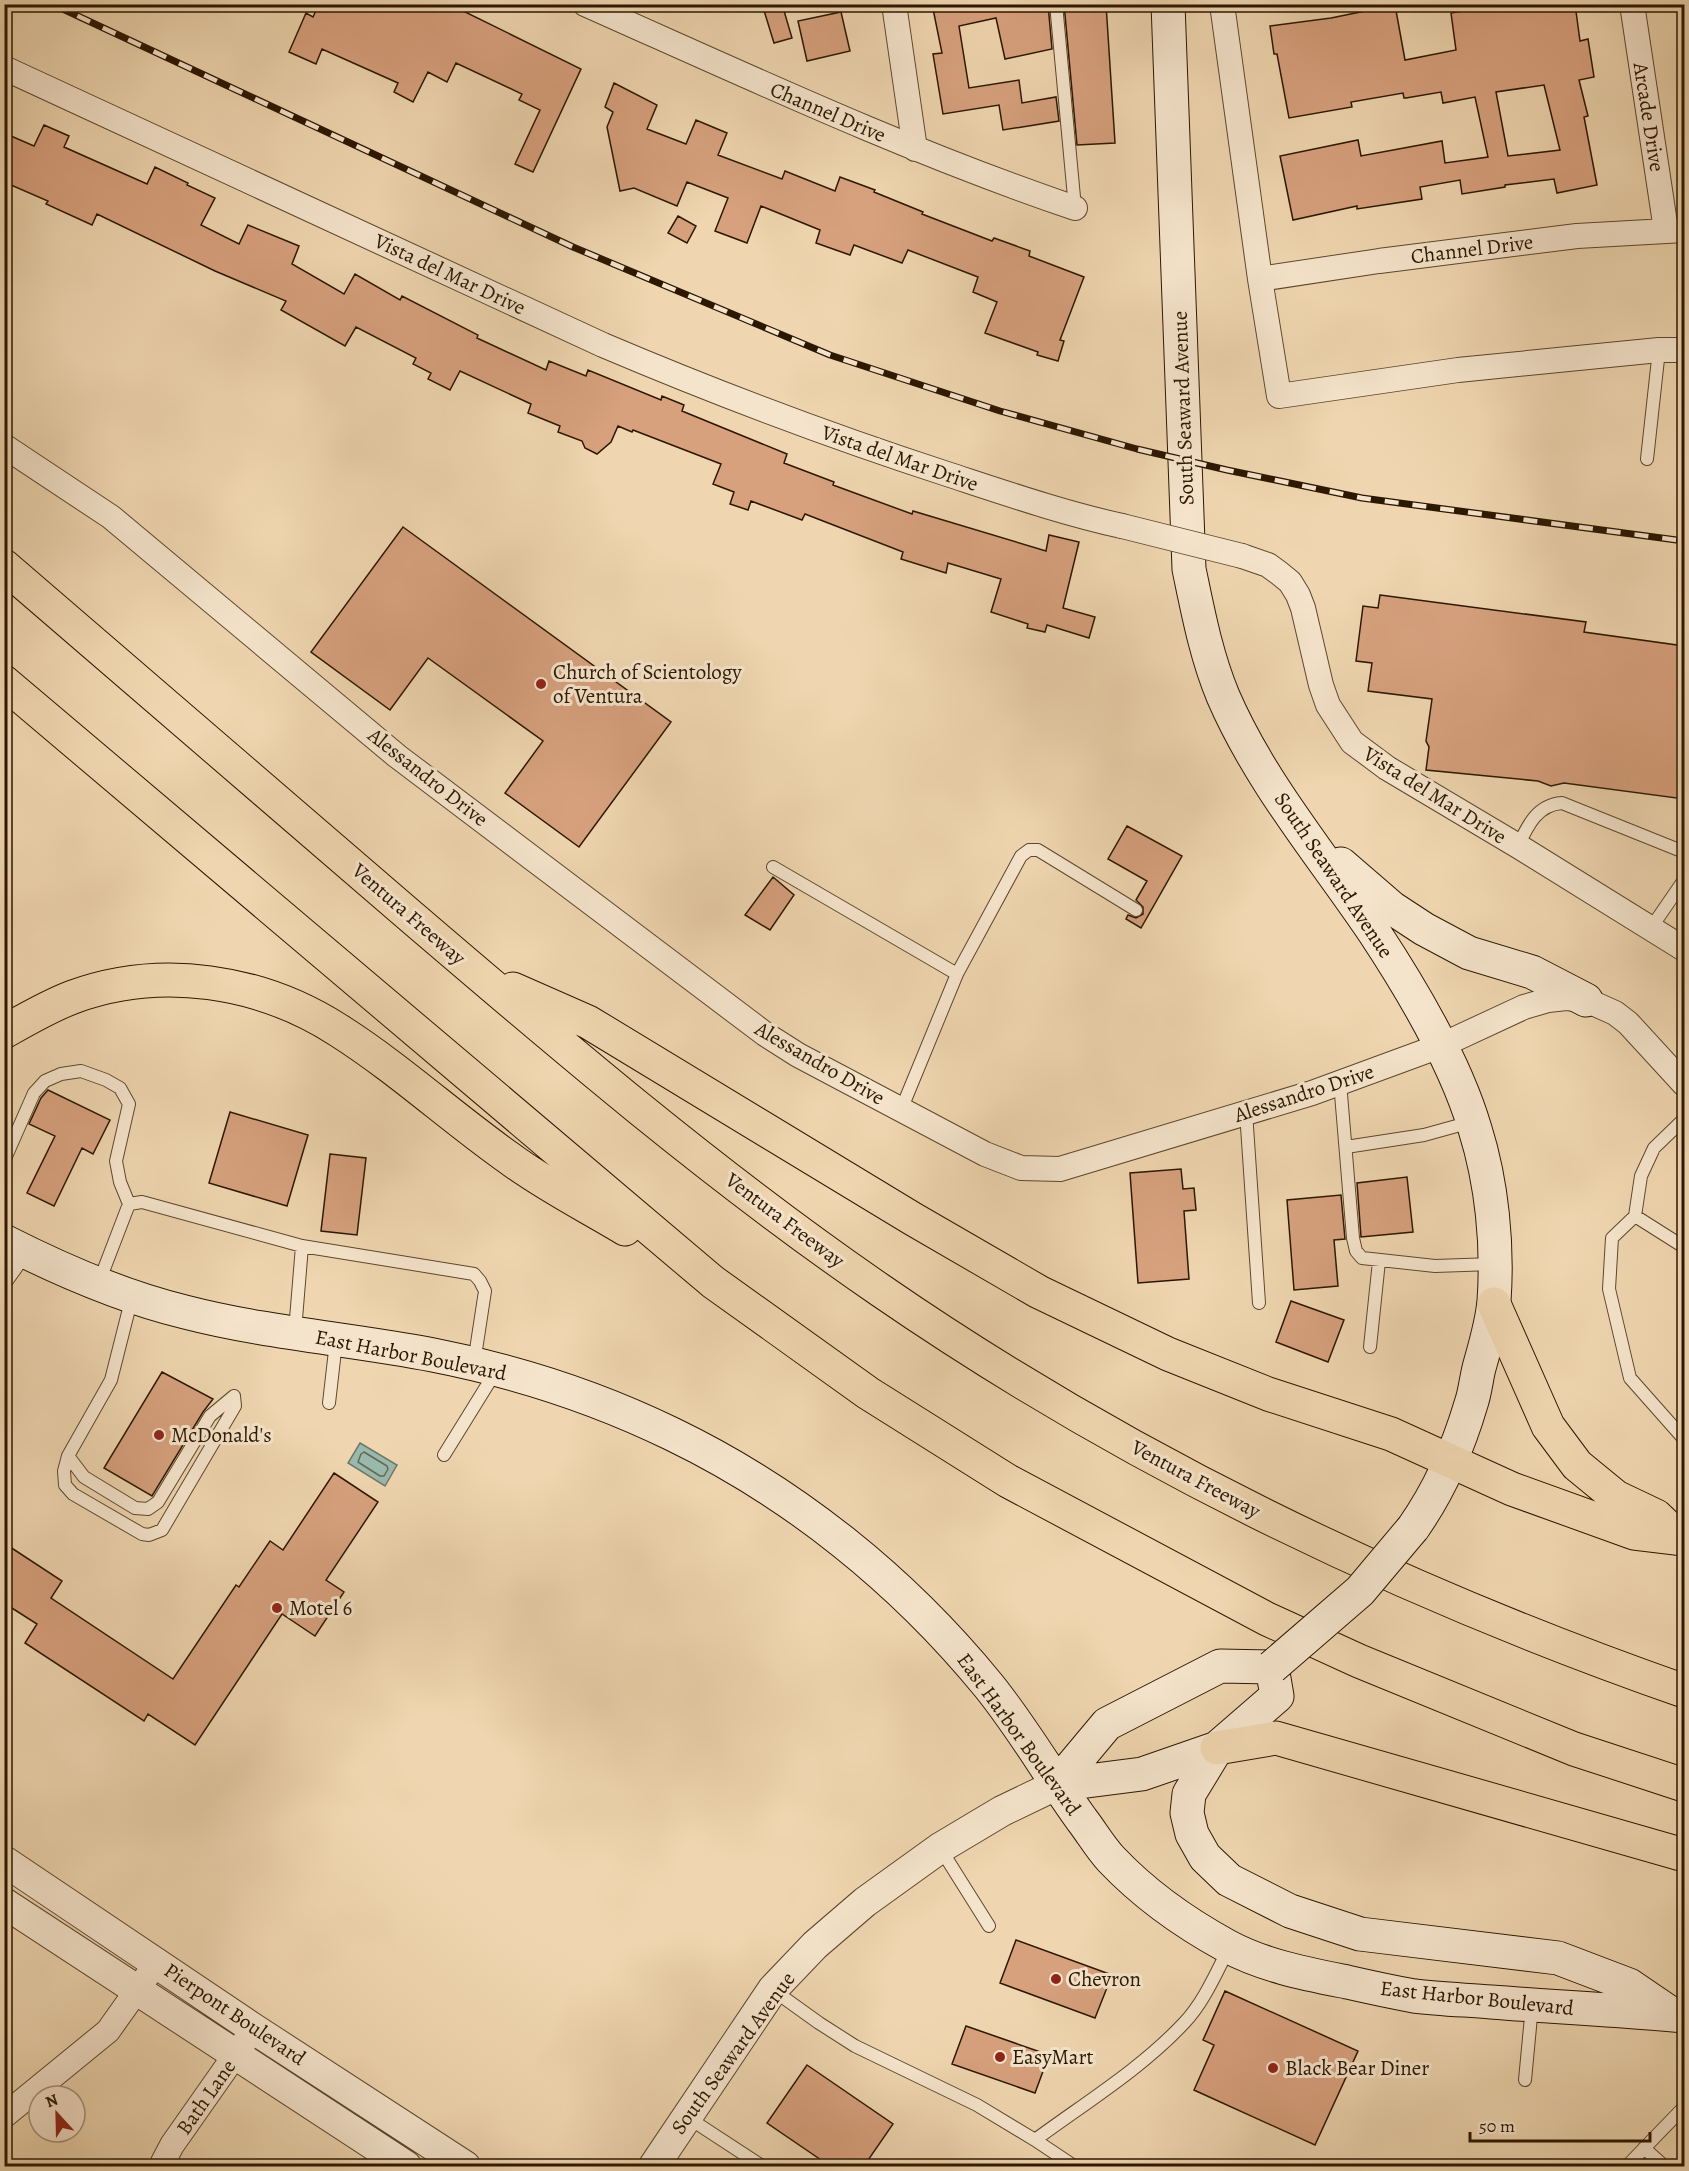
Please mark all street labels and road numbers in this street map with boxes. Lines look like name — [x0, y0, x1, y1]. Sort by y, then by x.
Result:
street label: Arcade Drive — [1626, 59, 1671, 174]
street label: Channel Drive — [766, 75, 890, 149]
street label: Vista del Mar Drive — [369, 226, 530, 321]
street label: Channel Drive — [1409, 228, 1535, 270]
street label: South Seaward Avenue — [1166, 310, 1200, 506]
street label: Vista del Mar Drive — [817, 418, 982, 498]
street label: Alessandro Drive — [361, 721, 494, 833]
street label: Vista del Mar Drive — [1357, 739, 1512, 850]
street label: South Seaward Avenue — [1268, 787, 1400, 963]
street label: Ventura Freeway — [345, 856, 472, 972]
street label: Alessandro Drive — [749, 1014, 890, 1111]
street label: Alessandro Drive — [1230, 1057, 1377, 1129]
street label: Ventura Freeway — [719, 1165, 851, 1274]
street label: East Harbor Boulevard — [313, 1323, 510, 1387]
street label: Ventura Freeway — [1126, 1433, 1266, 1525]
street label: East Harbor Boulevard — [951, 1647, 1088, 1821]
street label: Pierpont Boulevard — [159, 1956, 312, 2072]
street label: South Seaward Avenue — [665, 1966, 801, 2140]
street label: East Harbor Boulevard — [1379, 1974, 1576, 2022]
street label: Bath Lane — [170, 2054, 242, 2140]

